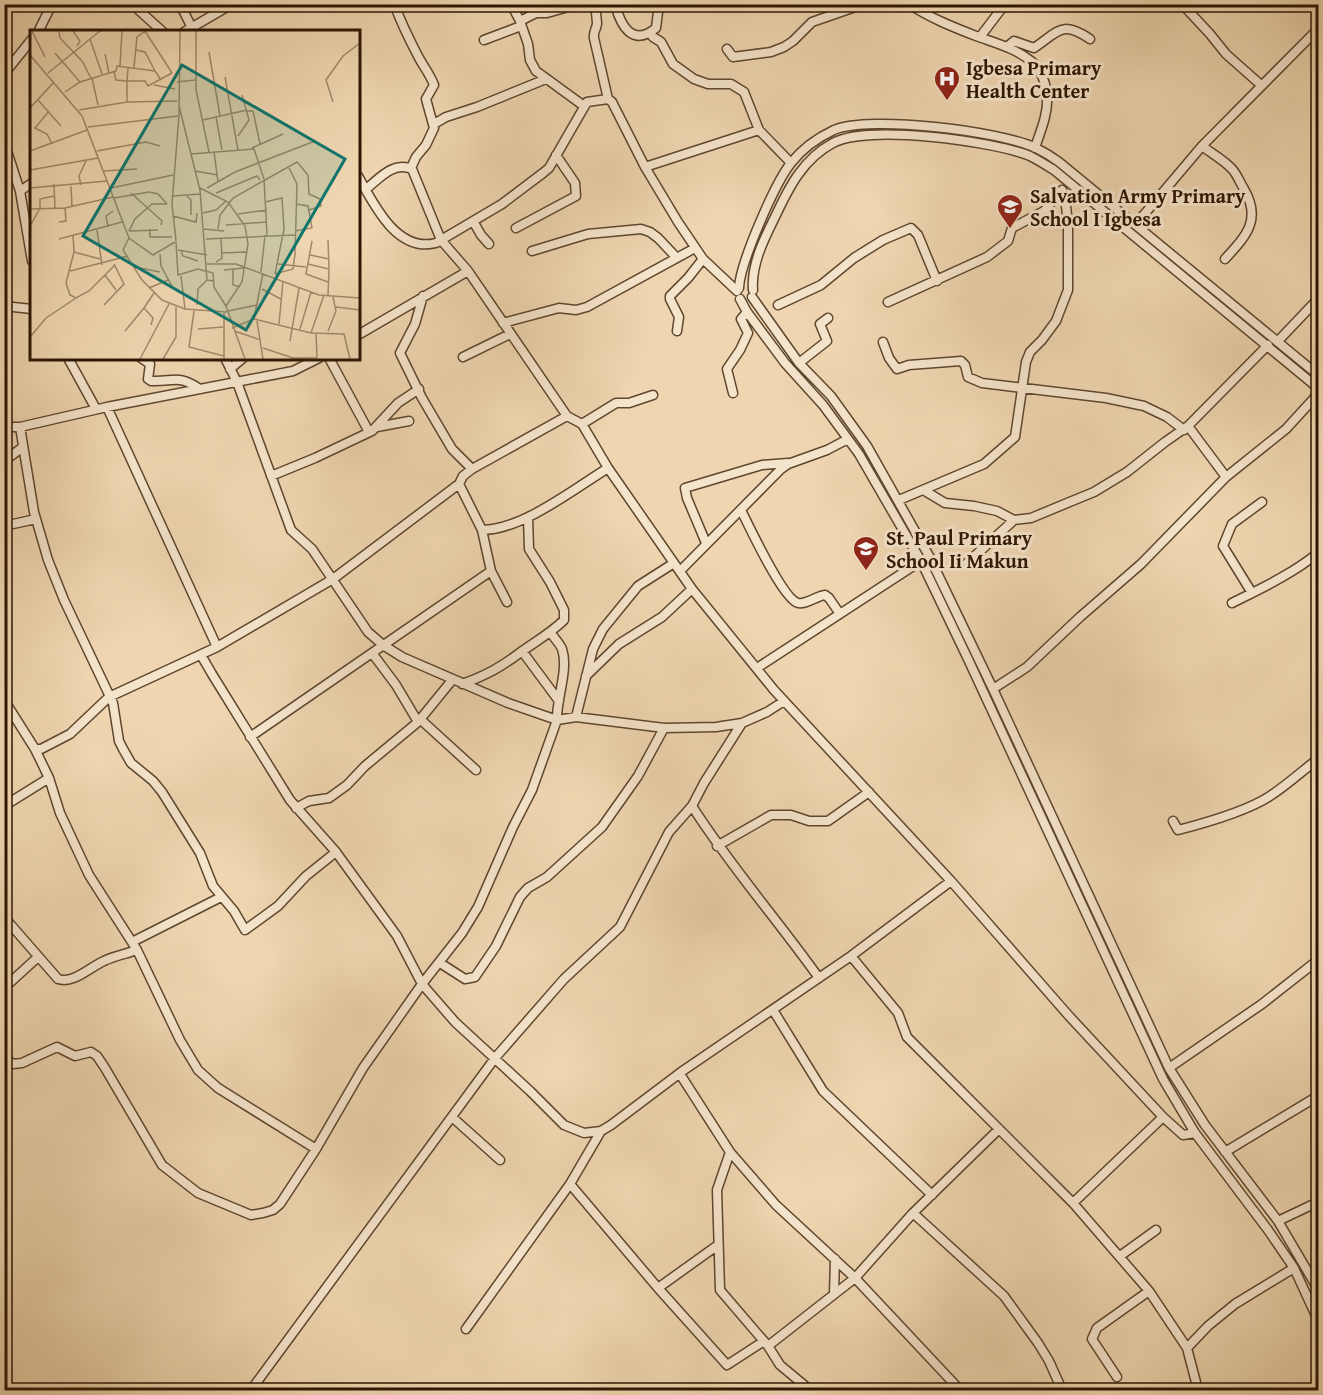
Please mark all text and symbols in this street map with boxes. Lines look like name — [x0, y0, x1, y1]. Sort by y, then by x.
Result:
inset map — [30, 30, 360, 360]
place label: Igbesa Primary Health Center — [966, 53, 1102, 105]
hospital icon: Igbesa Primary Health Center — [932, 64, 962, 102]
place label: Salvation Army Primary School I Igbesa — [1030, 181, 1246, 233]
school or university icon: Salvation Army Primary School I Igbesa — [995, 192, 1025, 230]
place label: St. Paul Primary School Ii Makun — [886, 523, 1033, 575]
school or university icon: St. Paul Primary School Ii Makun — [851, 534, 881, 572]

